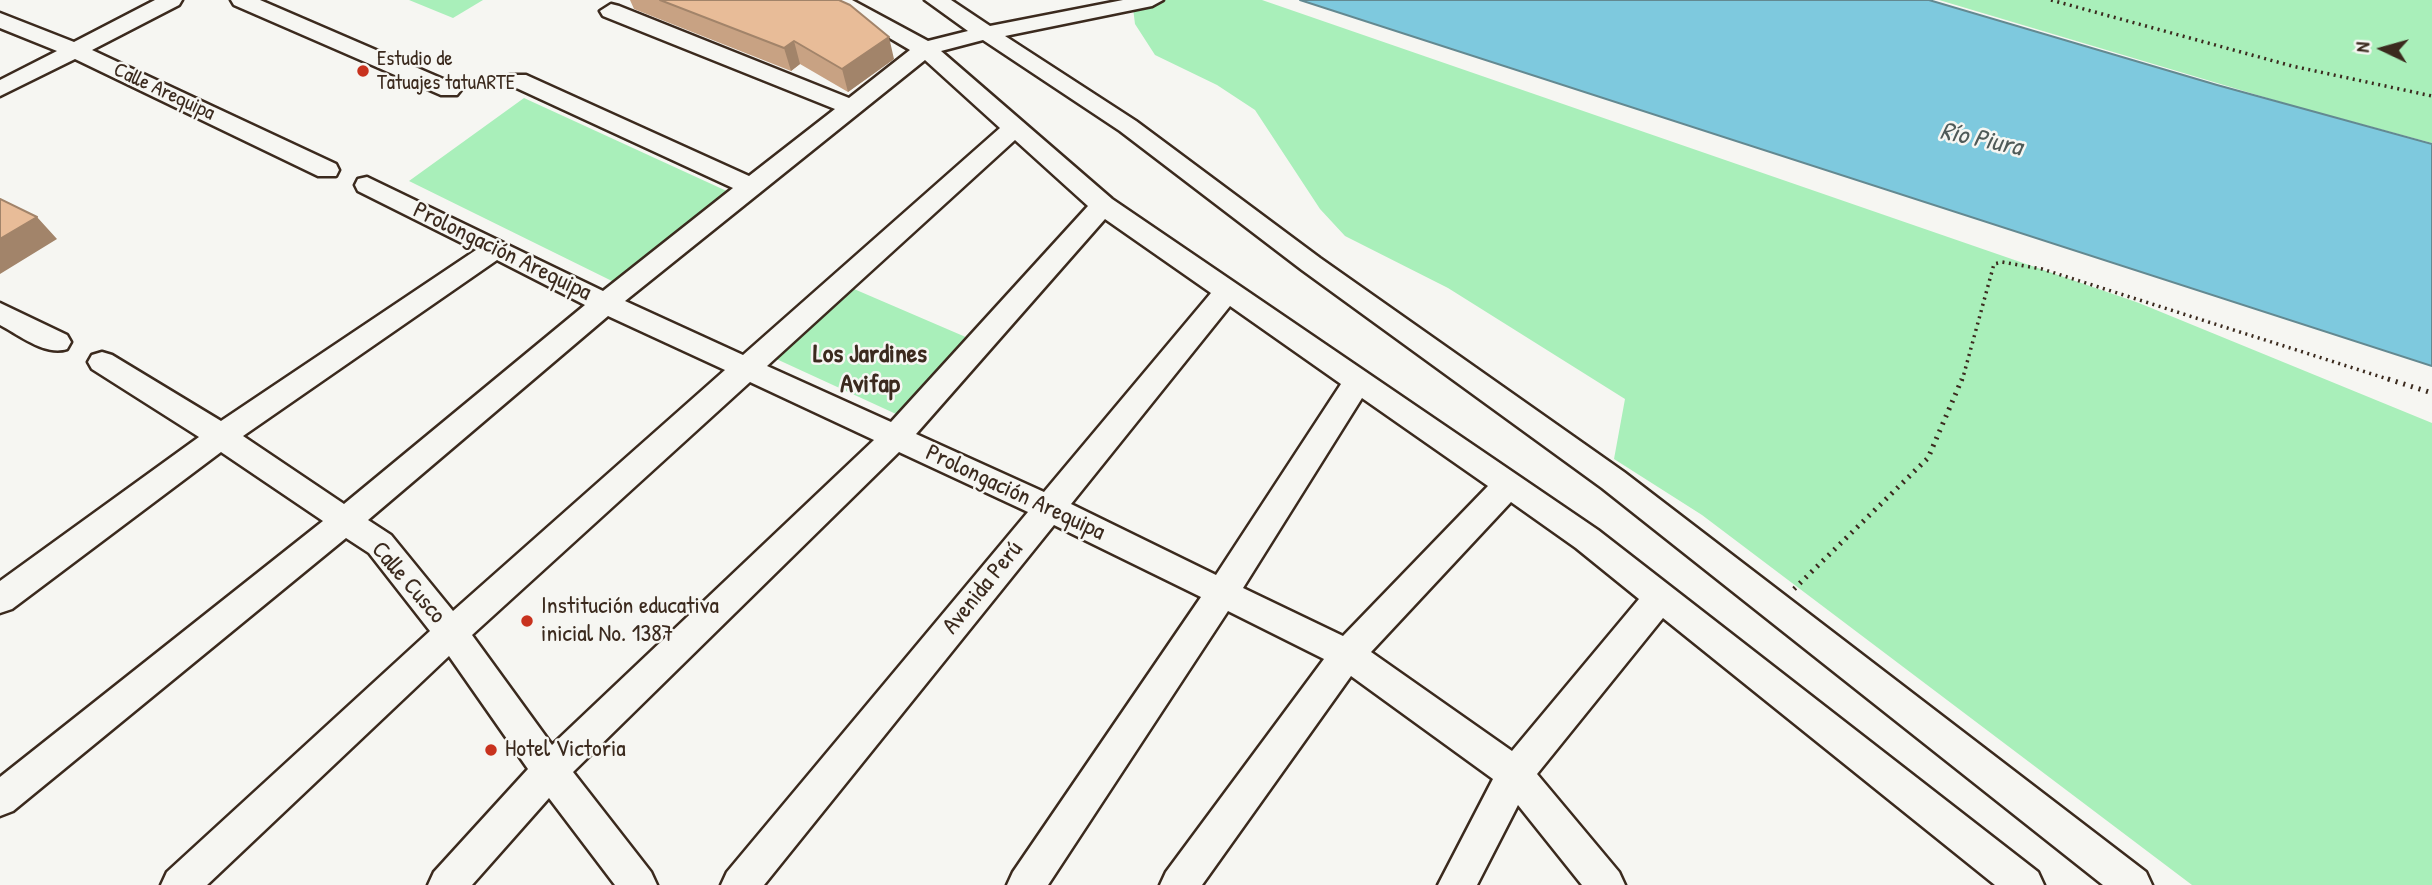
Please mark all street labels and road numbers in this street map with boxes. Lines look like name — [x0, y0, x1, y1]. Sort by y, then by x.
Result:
street label: Calle Arequipa — [109, 58, 219, 126]
street label: Prolongación Arequipa — [408, 196, 596, 308]
street label: Prolongación Arequipa — [921, 439, 1109, 547]
street label: Calle Cusco — [365, 536, 451, 630]
street label: Avenida Perú — [937, 536, 1029, 640]

